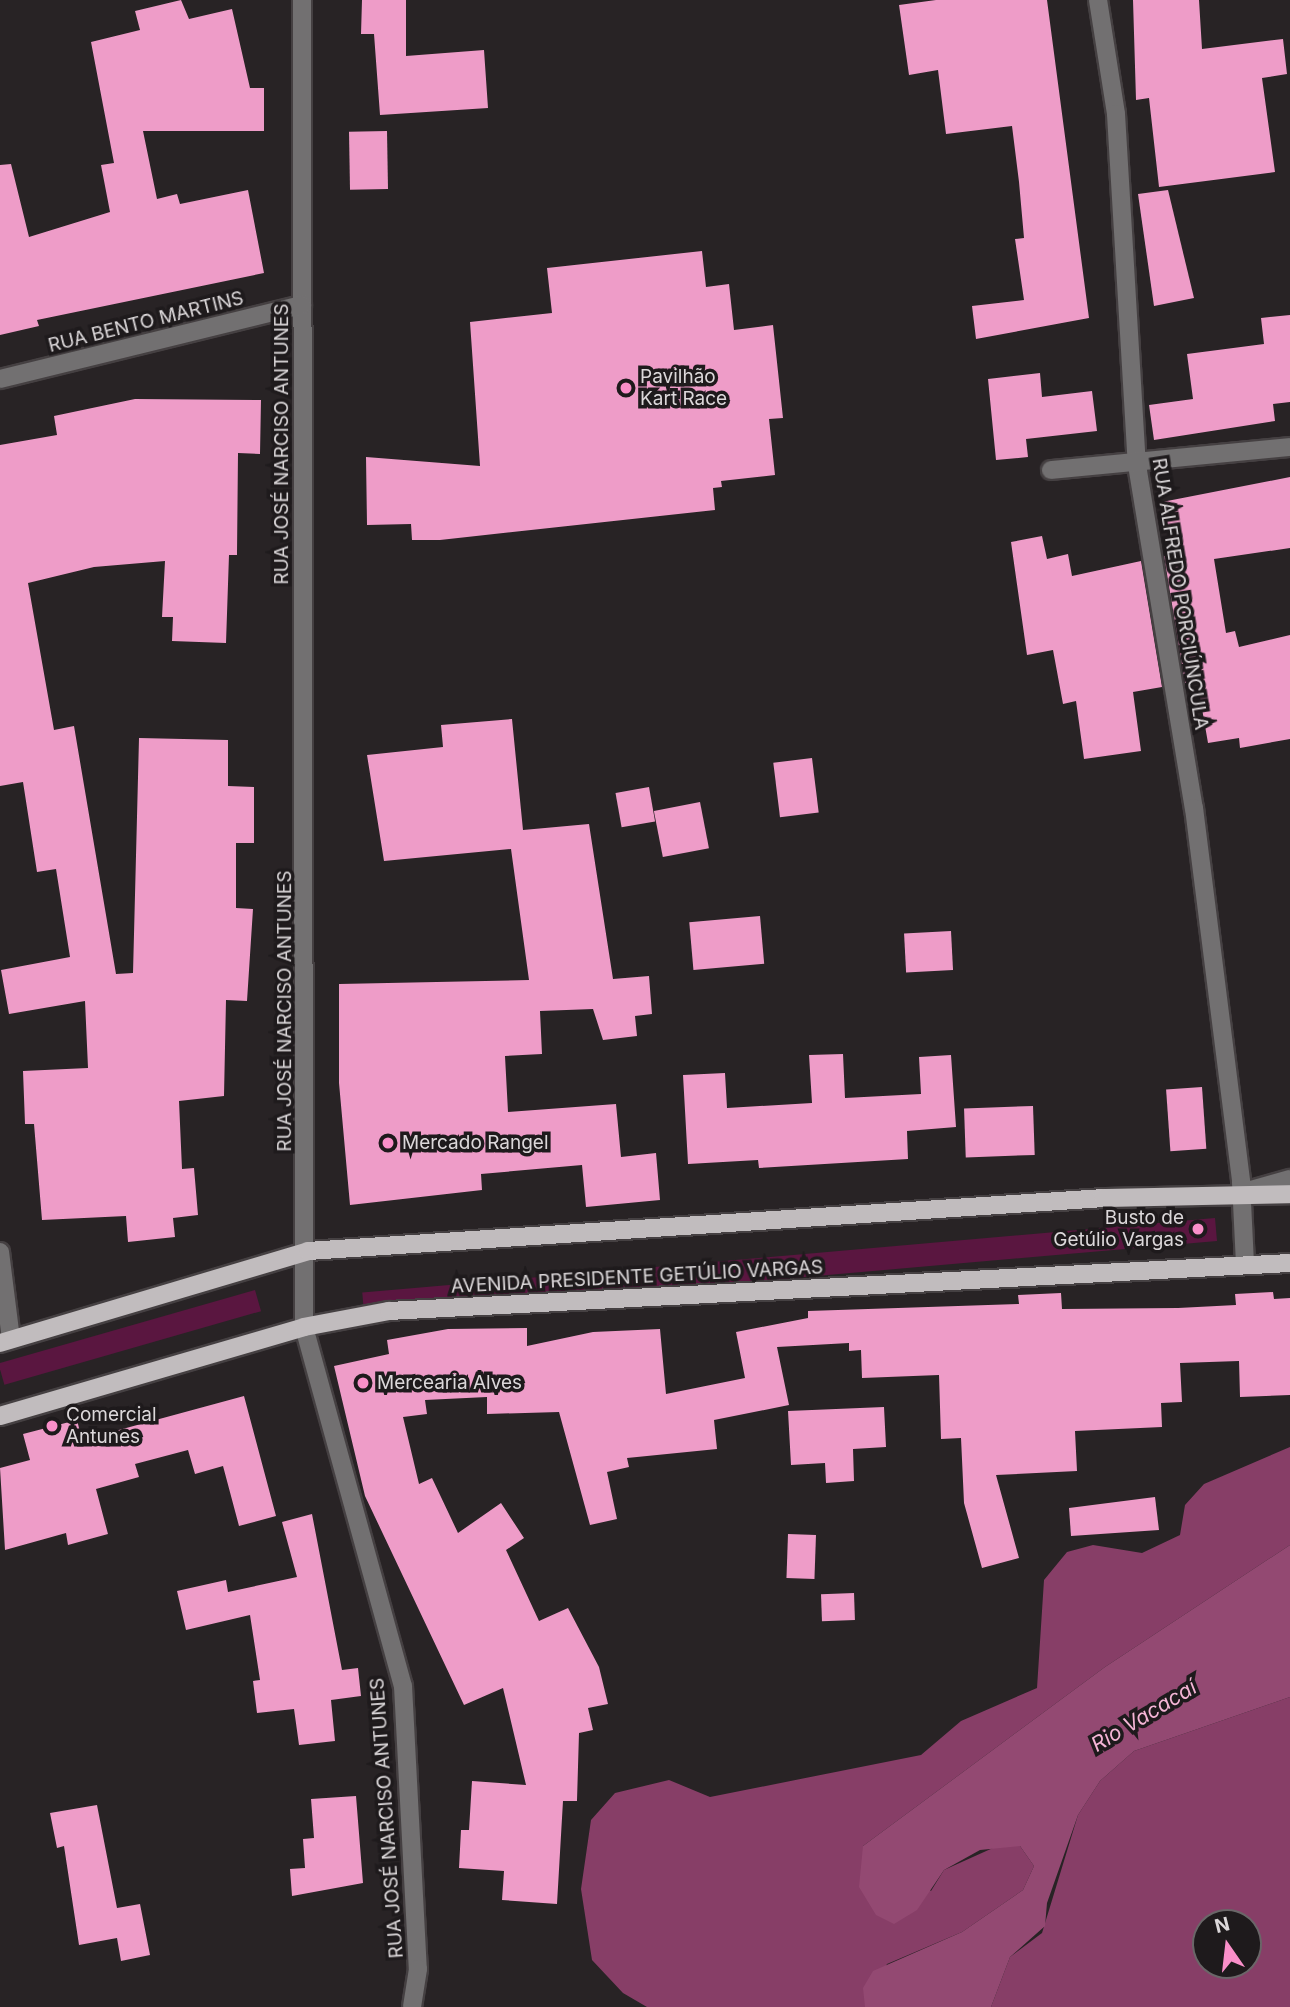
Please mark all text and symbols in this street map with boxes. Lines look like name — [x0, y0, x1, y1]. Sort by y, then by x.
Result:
street label: RUA BENTO MARTINS — [46, 287, 246, 357]
street label: RUA JOSÉ NARCISO ANTUNES — [271, 303, 293, 585]
place label: Pavilhão Kart Race — [640, 366, 727, 410]
marker: Pavilhão Kart Race — [618, 380, 634, 396]
street label: RUA ALFREDO PORCIÚNCULA — [1147, 456, 1213, 732]
street label: RUA JOSÉ NARCISO ANTUNES — [274, 870, 296, 1152]
place label: Mercado Rangel — [402, 1132, 549, 1154]
marker: Mercado Rangel — [380, 1135, 396, 1151]
place label: Busto de Getúlio Vargas — [1053, 1207, 1184, 1251]
marker: Busto de Getúlio Vargas — [1190, 1221, 1206, 1237]
street label: AVENIDA PRESIDENTE GETÚLIO VARGAS — [450, 1256, 824, 1298]
place label: Mercearia Alves — [377, 1372, 522, 1394]
marker: Mercearia Alves — [355, 1375, 371, 1391]
place label: Comercial Antunes — [66, 1404, 157, 1448]
marker: Comercial Antunes — [44, 1418, 60, 1434]
water label: Rio Vacacaí — [1087, 1675, 1201, 1757]
street label: RUA JOSÉ NARCISO ANTUNES — [366, 1677, 408, 1959]
north arrow — [1192, 1909, 1262, 1979]
text: N — [1212, 1912, 1232, 1938]

